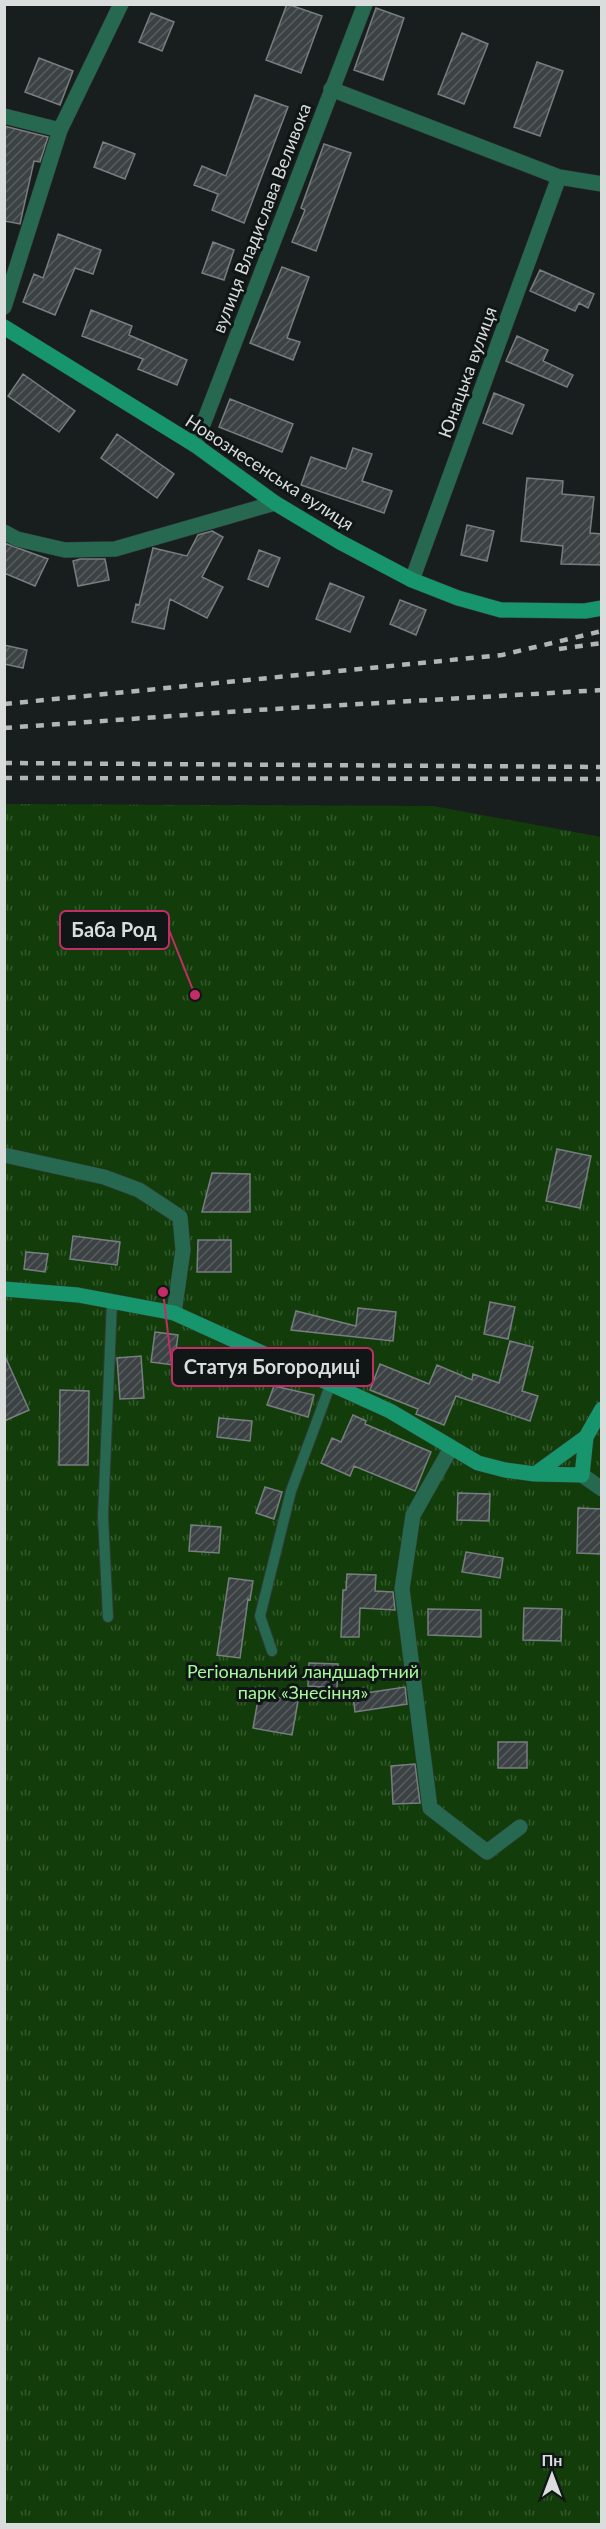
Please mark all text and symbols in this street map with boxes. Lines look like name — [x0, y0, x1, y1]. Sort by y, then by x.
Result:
street label: вулиця Владислава Веливока — [207, 100, 315, 336]
street label: Юнацька вулиця — [433, 303, 501, 441]
street label: Новознесенська вулиця — [182, 409, 358, 535]
callout: Баба Род — [60, 911, 169, 949]
text: Баба Род — [71, 917, 157, 941]
callout: Статуя Богородиці — [172, 1348, 373, 1386]
text: Статуя Богородиці — [184, 1354, 360, 1378]
park label: Регіональний ландшафтний парк «Знесіння» — [187, 1660, 419, 1703]
north arrow — [522, 2445, 582, 2505]
text: Пн — [542, 2450, 562, 2469]

